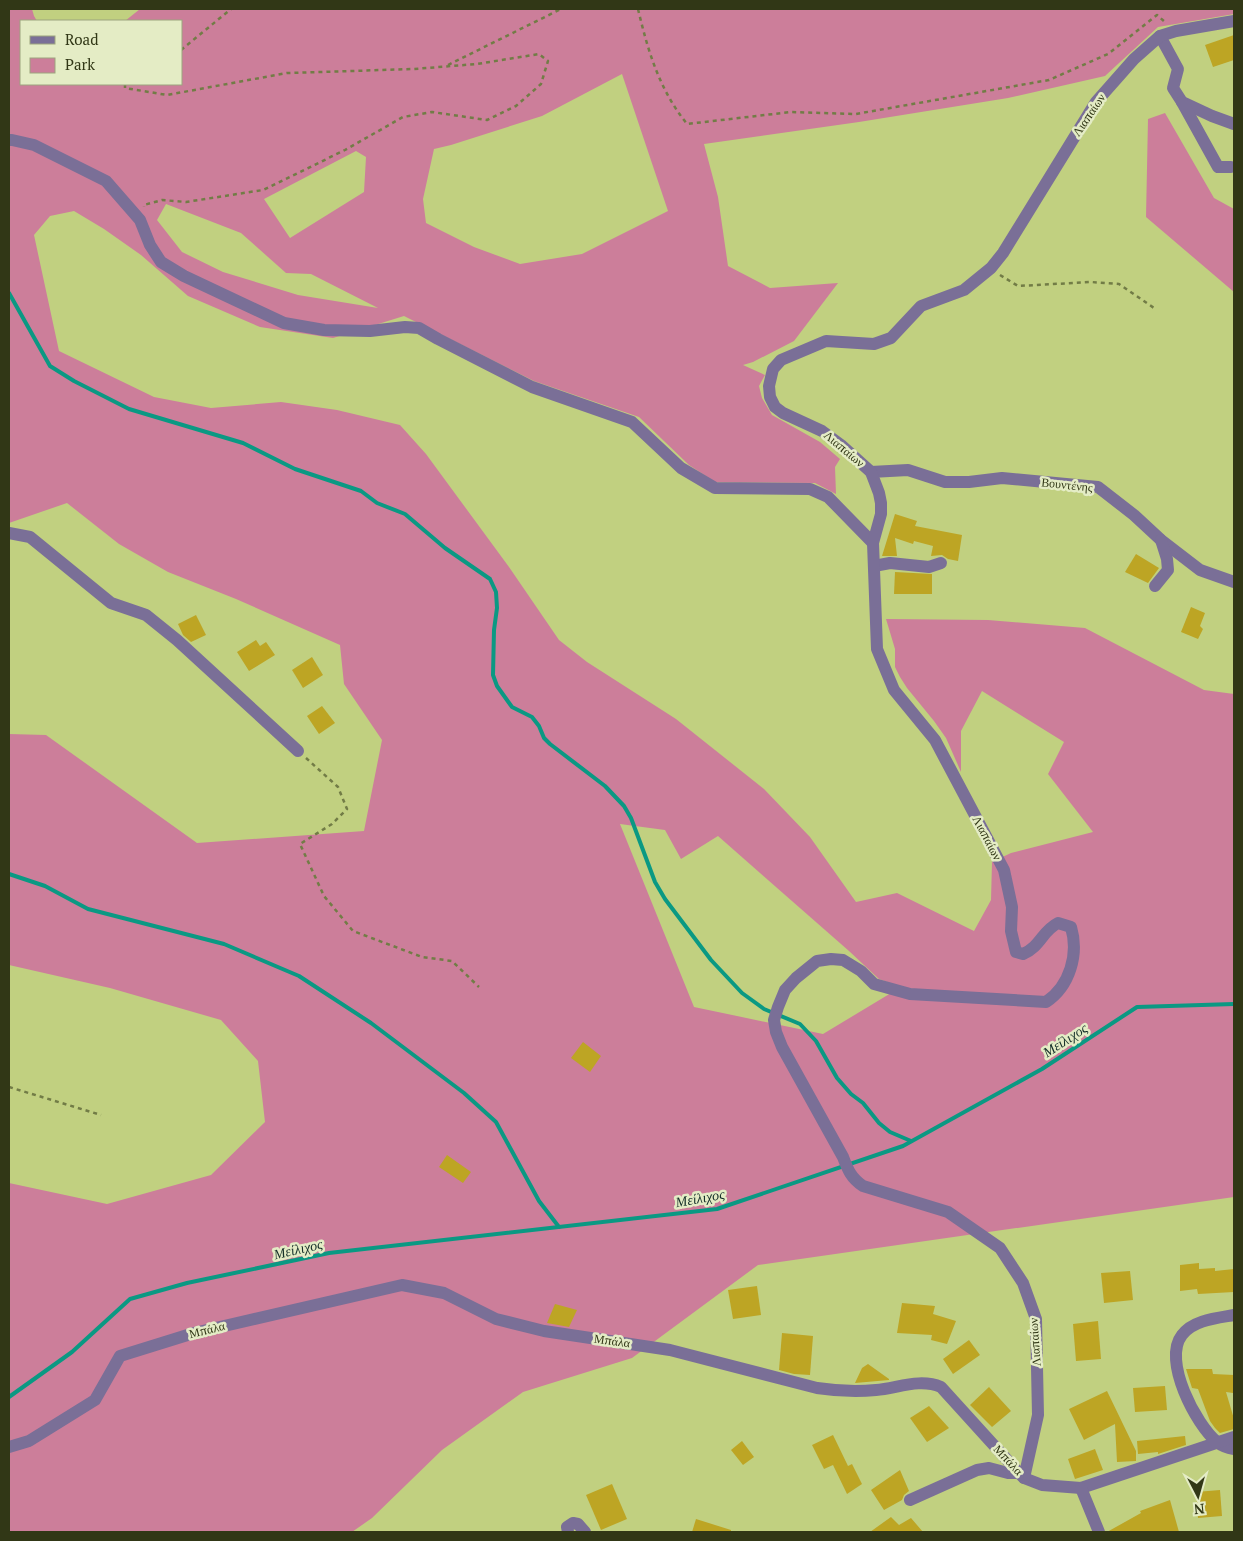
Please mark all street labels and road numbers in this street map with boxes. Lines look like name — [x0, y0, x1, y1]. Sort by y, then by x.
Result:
street label: Λιαπαίων — [1069, 90, 1109, 139]
street label: Λιαπαίων — [821, 427, 868, 470]
street label: Βουντένης — [1041, 474, 1094, 495]
street label: Λιαπαίων — [969, 813, 1006, 863]
street label: Λιαπαίων — [1025, 1317, 1044, 1367]
street label: Μπάλα — [187, 1318, 227, 1341]
street label: Μπάλα — [593, 1331, 632, 1351]
street label: Μπάλα — [990, 1441, 1027, 1479]

